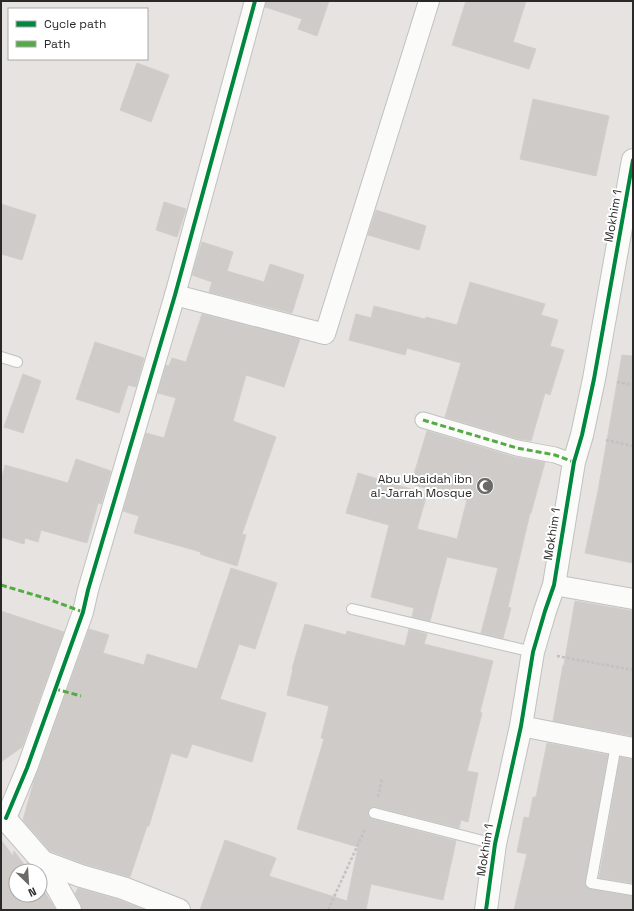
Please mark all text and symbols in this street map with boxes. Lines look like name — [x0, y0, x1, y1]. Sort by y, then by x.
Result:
legend — [8, 8, 148, 60]
text: Cycle path — [44, 16, 106, 32]
text: Path — [44, 36, 70, 52]
street label: Mokhim 1 — [601, 189, 625, 243]
place label: Abu Ubaidah ibn al-Jarrah Mosque — [370, 471, 472, 501]
mosque icon: Abu Ubaidah ibn al-Jarrah Mosque — [475, 476, 495, 496]
street label: Mokhim 1 — [540, 507, 564, 561]
street label: Mokhim 1 — [473, 823, 497, 877]
north arrow — [8, 863, 48, 903]
text: N — [26, 884, 39, 900]

